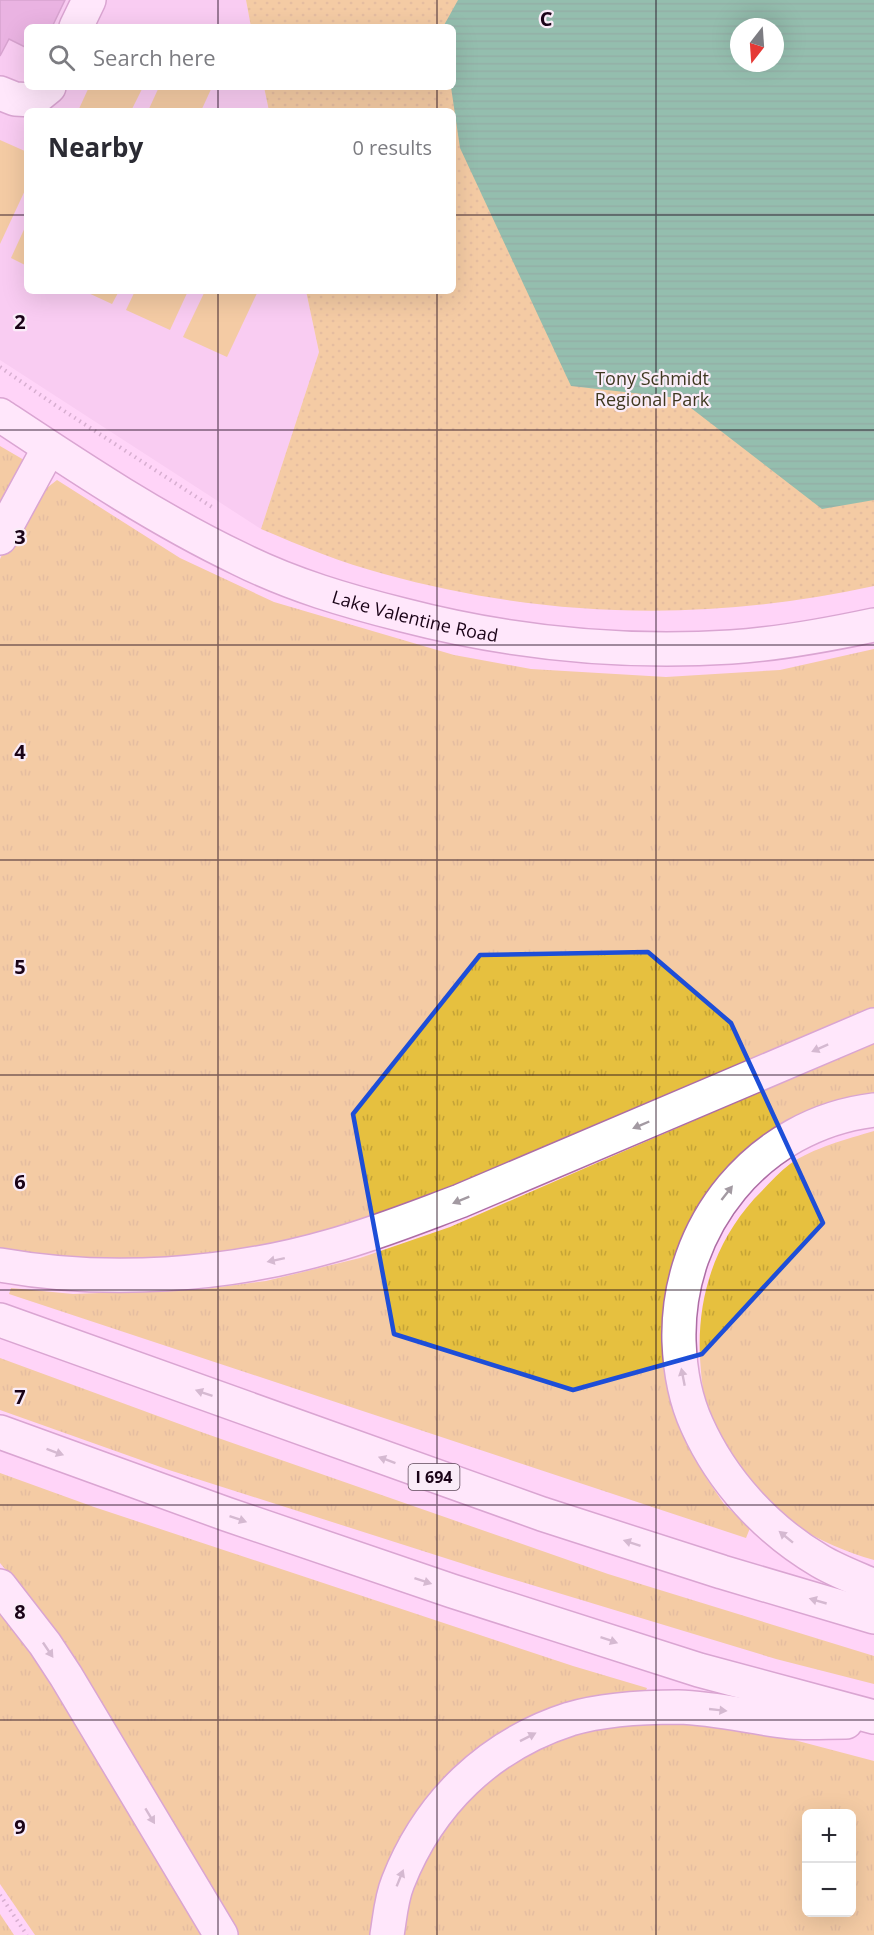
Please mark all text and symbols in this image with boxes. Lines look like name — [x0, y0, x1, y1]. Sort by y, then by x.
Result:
text: C — [540, 5, 553, 32]
north arrow — [730, 18, 784, 72]
search box — [24, 24, 456, 90]
icon: search — [45, 41, 78, 74]
text: Search here — [93, 42, 216, 72]
text: Nearby — [48, 129, 143, 165]
text: 0 results — [352, 134, 432, 161]
text: 2 — [14, 308, 26, 335]
park label: Tony Schmidt Regional Park — [595, 366, 710, 411]
text: 3 — [14, 523, 26, 550]
street label: Lake Valentine Road — [329, 584, 500, 647]
text: 4 — [14, 738, 26, 765]
text: 5 — [14, 953, 26, 980]
one-way arrow — [811, 1043, 829, 1053]
one-way arrow — [632, 1121, 650, 1130]
text: 6 — [14, 1168, 26, 1195]
one-way arrow — [720, 1186, 732, 1201]
one-way arrow — [452, 1196, 470, 1205]
one-way arrow — [266, 1256, 285, 1265]
one-way arrow — [678, 1368, 687, 1387]
text: 7 — [14, 1383, 26, 1410]
one-way arrow — [195, 1387, 213, 1397]
one-way arrow — [46, 1447, 64, 1457]
one-way arrow — [378, 1454, 396, 1464]
road number: I 694 — [408, 1464, 460, 1490]
one-way arrow — [229, 1514, 247, 1524]
one-way arrow — [778, 1531, 794, 1544]
one-way arrow — [623, 1538, 641, 1547]
one-way arrow — [414, 1577, 432, 1587]
one-way arrow — [809, 1596, 827, 1605]
text: 8 — [14, 1598, 26, 1625]
one-way arrow — [600, 1636, 618, 1645]
one-way arrow — [42, 1641, 54, 1657]
one-way arrow — [708, 1705, 727, 1715]
one-way arrow — [519, 1733, 536, 1742]
one-way arrow — [144, 1808, 155, 1824]
map controls — [802, 1809, 856, 1917]
button: + — [802, 1809, 856, 1863]
text: 9 — [14, 1813, 26, 1840]
button: − — [802, 1863, 856, 1917]
one-way arrow — [395, 1869, 405, 1887]

